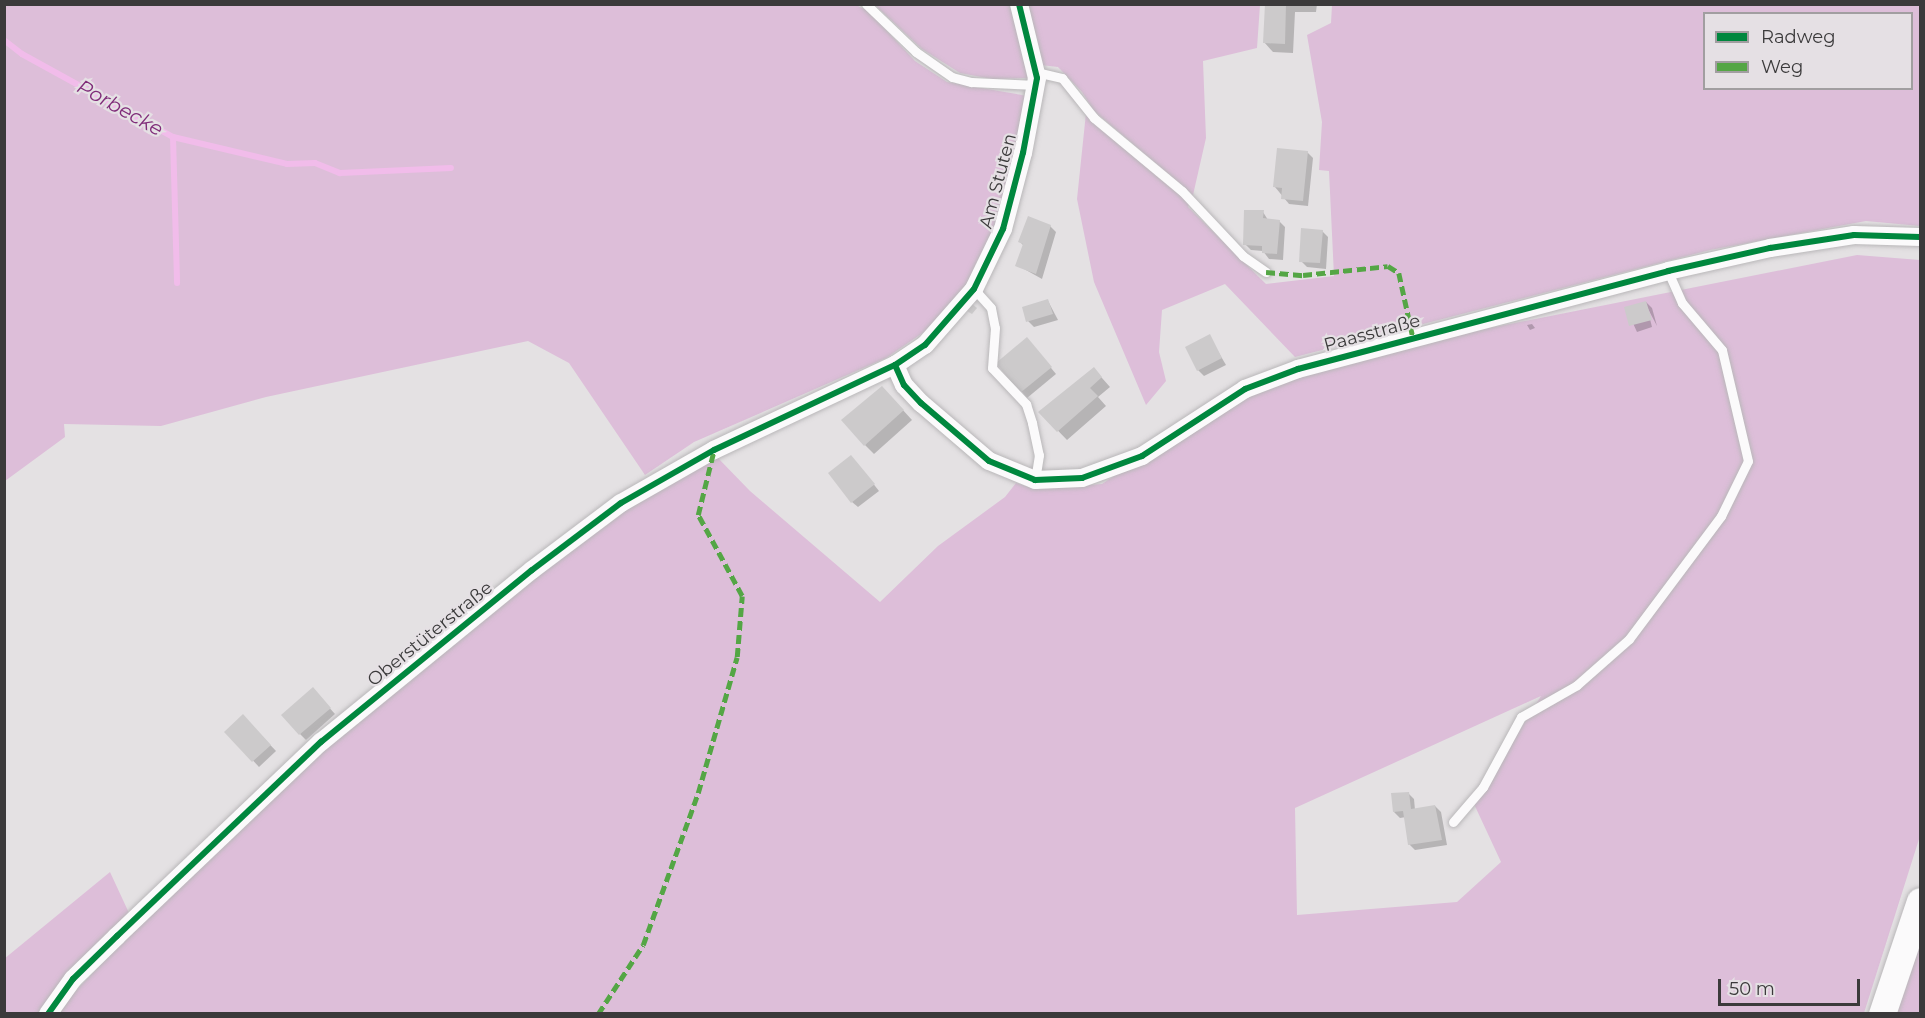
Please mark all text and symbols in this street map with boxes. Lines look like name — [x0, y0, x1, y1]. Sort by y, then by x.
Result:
legend — [1703, 12, 1913, 90]
text: Radweg — [1761, 26, 1836, 48]
text: Weg — [1761, 56, 1803, 78]
water label: Porbecke — [73, 75, 167, 141]
street label: Am Stuten — [975, 131, 1021, 231]
street label: Paasstraße — [1322, 310, 1422, 356]
street label: Oberstüterstraße — [363, 577, 497, 691]
scale bar — [1721, 967, 1864, 1005]
text: 50 m — [1729, 978, 1775, 1000]

